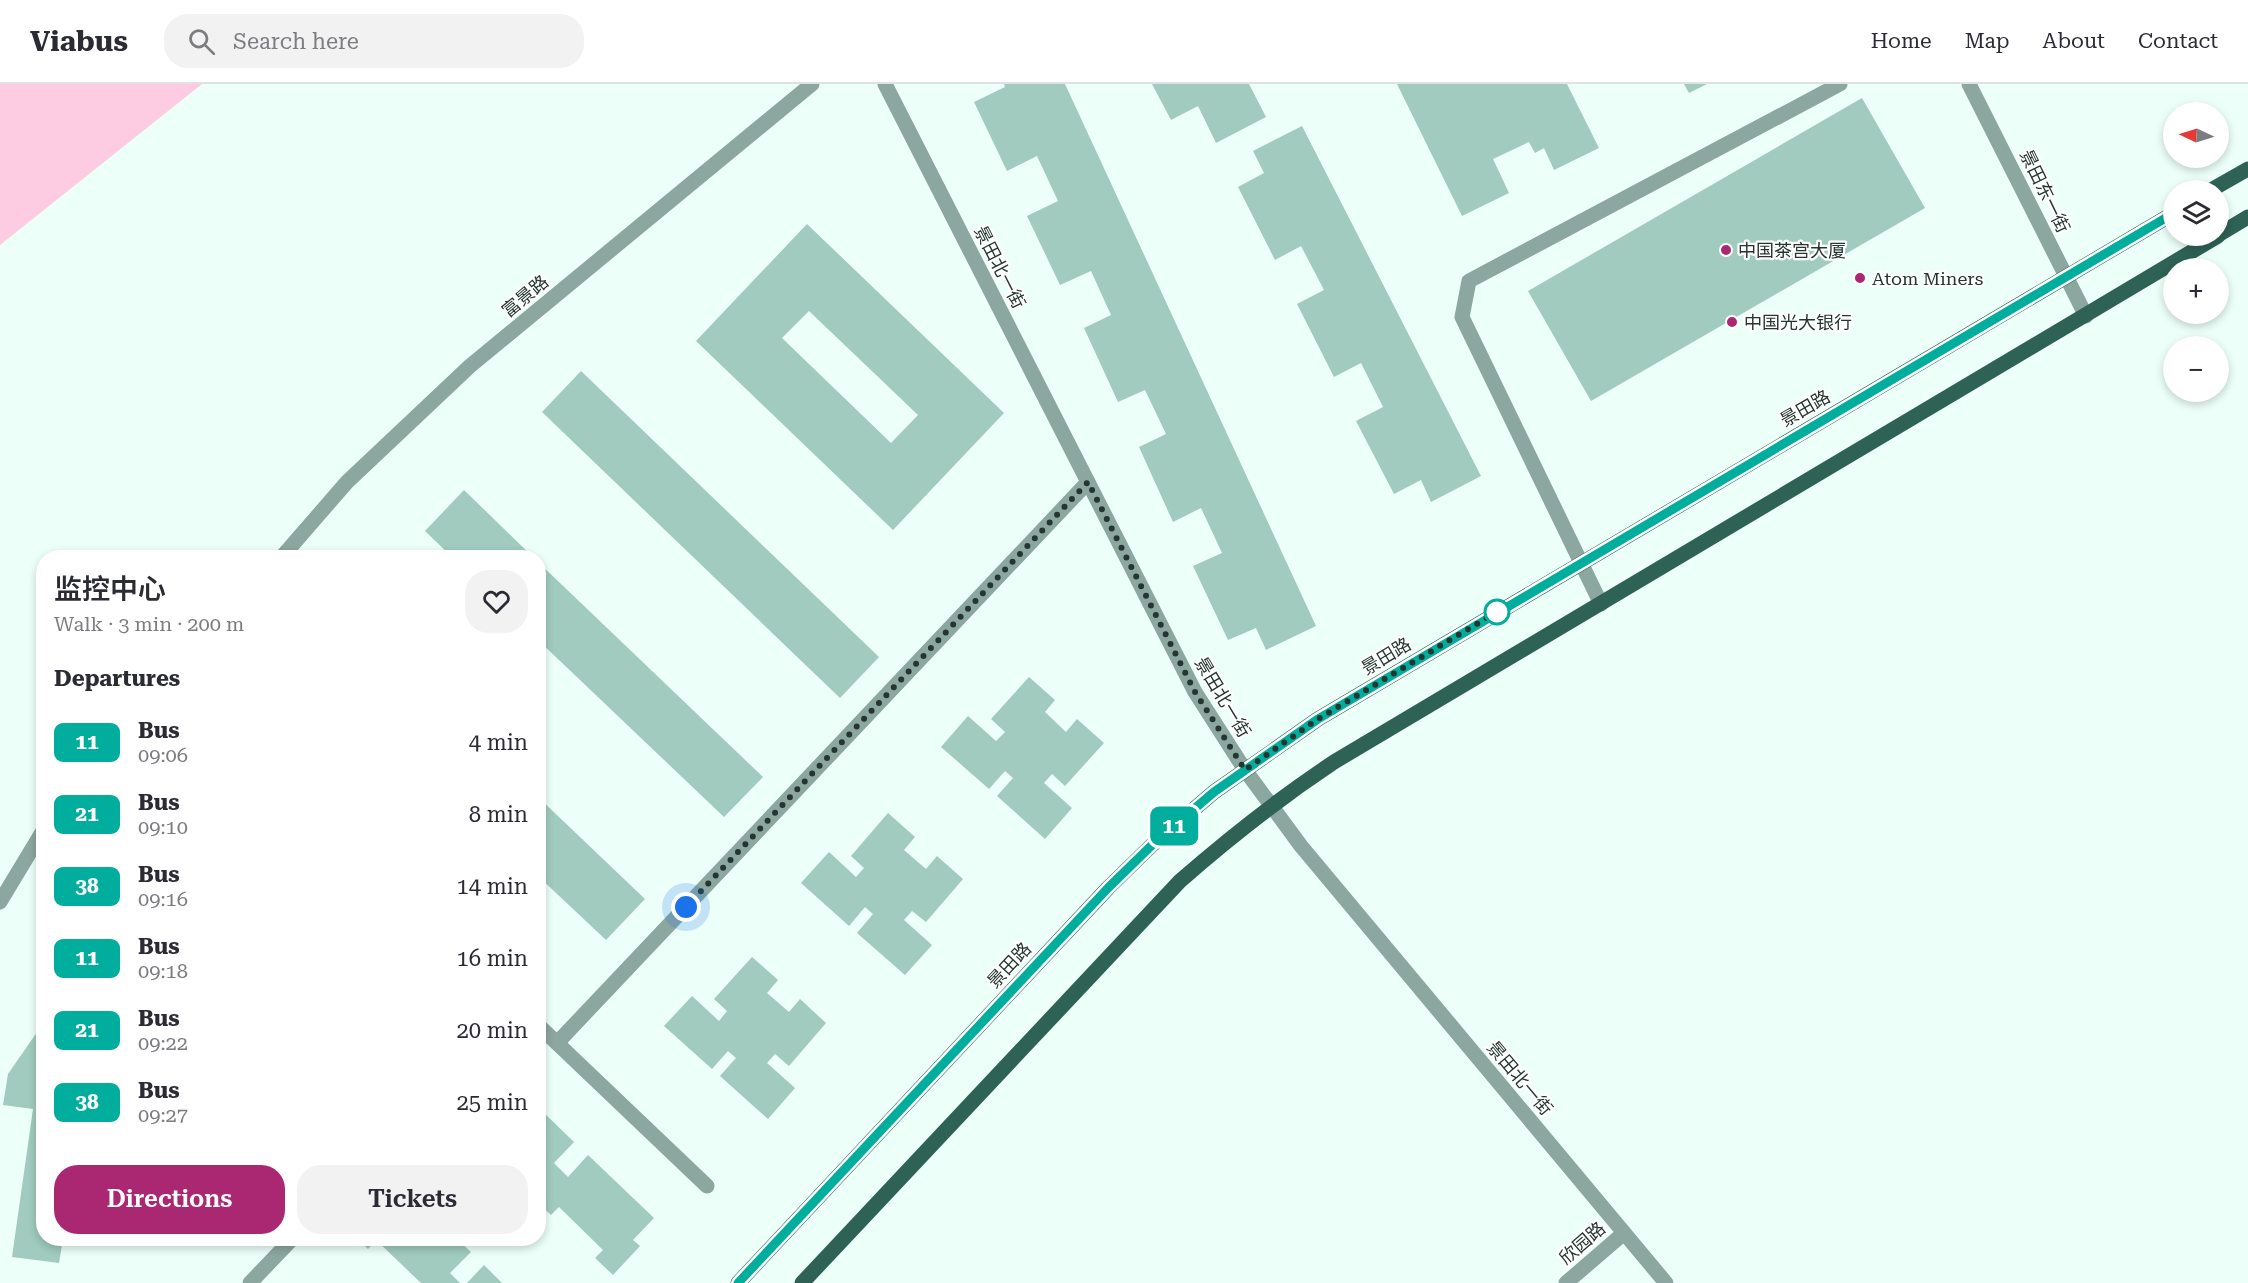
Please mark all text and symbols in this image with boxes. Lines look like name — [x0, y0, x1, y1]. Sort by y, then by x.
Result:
search box — [164, 14, 584, 68]
text: Viabus — [30, 25, 128, 58]
icon: search — [185, 25, 218, 58]
text: Search here — [233, 29, 359, 54]
text: Home — [1871, 29, 1932, 53]
text: Map — [1965, 29, 2010, 53]
text: About — [2043, 29, 2105, 53]
text: Contact — [2138, 29, 2218, 53]
north arrow — [2163, 102, 2229, 168]
map controls — [2163, 102, 2229, 402]
street label: 景田东一街 — [2016, 146, 2074, 236]
button: layers — [2163, 180, 2229, 246]
street label: 景田北一街 — [970, 222, 1030, 312]
place label: 中国茶宫大厦 — [1738, 240, 1846, 261]
marker: 中国茶宫大厦 — [1719, 243, 1733, 257]
button: + — [2163, 258, 2229, 324]
place label: Atom Miners — [1872, 268, 1983, 289]
street label: 富景路 — [498, 271, 552, 321]
marker: Atom Miners — [1853, 271, 1867, 285]
place label: 中国光大银行 — [1744, 312, 1852, 333]
marker: 中国光大银行 — [1725, 315, 1739, 329]
button: − — [2163, 336, 2229, 402]
street label: 景田路 — [1776, 385, 1834, 431]
button: heart — [465, 570, 528, 633]
text: 监控中心 — [54, 573, 166, 606]
unlabelled marker — [1484, 599, 1510, 625]
text: Walk · 3 min · 200 m — [54, 612, 244, 636]
street label: 景田路 — [1357, 633, 1415, 679]
street label: 景田北一街 — [1191, 653, 1255, 741]
text: Departures — [54, 666, 180, 691]
text: Bus — [138, 718, 180, 743]
text: 11 — [75, 730, 99, 754]
text: 4 min — [469, 730, 528, 755]
text: 09:06 — [138, 743, 188, 767]
text: Bus — [138, 790, 180, 815]
text: 21 — [75, 802, 99, 826]
text: 8 min — [469, 802, 528, 827]
line badge: 11 — [1147, 806, 1201, 846]
text: 11 — [1162, 814, 1186, 838]
text: 09:10 — [138, 815, 188, 839]
text: Bus — [138, 862, 180, 887]
text: 38 — [75, 874, 99, 898]
text: 14 min — [457, 874, 528, 899]
text: 09:16 — [138, 887, 188, 911]
your location — [671, 892, 701, 922]
text: Bus — [138, 934, 180, 959]
street label: 景田路 — [983, 938, 1035, 992]
text: 11 — [75, 946, 99, 970]
text: 16 min — [457, 946, 528, 971]
text: 09:18 — [138, 959, 188, 983]
text: Bus — [138, 1006, 180, 1031]
text: 21 — [75, 1018, 99, 1042]
text: 20 min — [457, 1018, 528, 1043]
text: 09:22 — [138, 1031, 188, 1055]
street label: 景田北一街 — [1483, 1037, 1557, 1119]
text: Bus — [138, 1078, 180, 1103]
text: 38 — [75, 1090, 99, 1114]
text: 25 min — [457, 1090, 528, 1115]
text: 09:27 — [138, 1103, 188, 1127]
button: Directions — [54, 1165, 285, 1234]
button: Tickets — [297, 1165, 528, 1234]
street label: 欣园路 — [1555, 1217, 1609, 1269]

